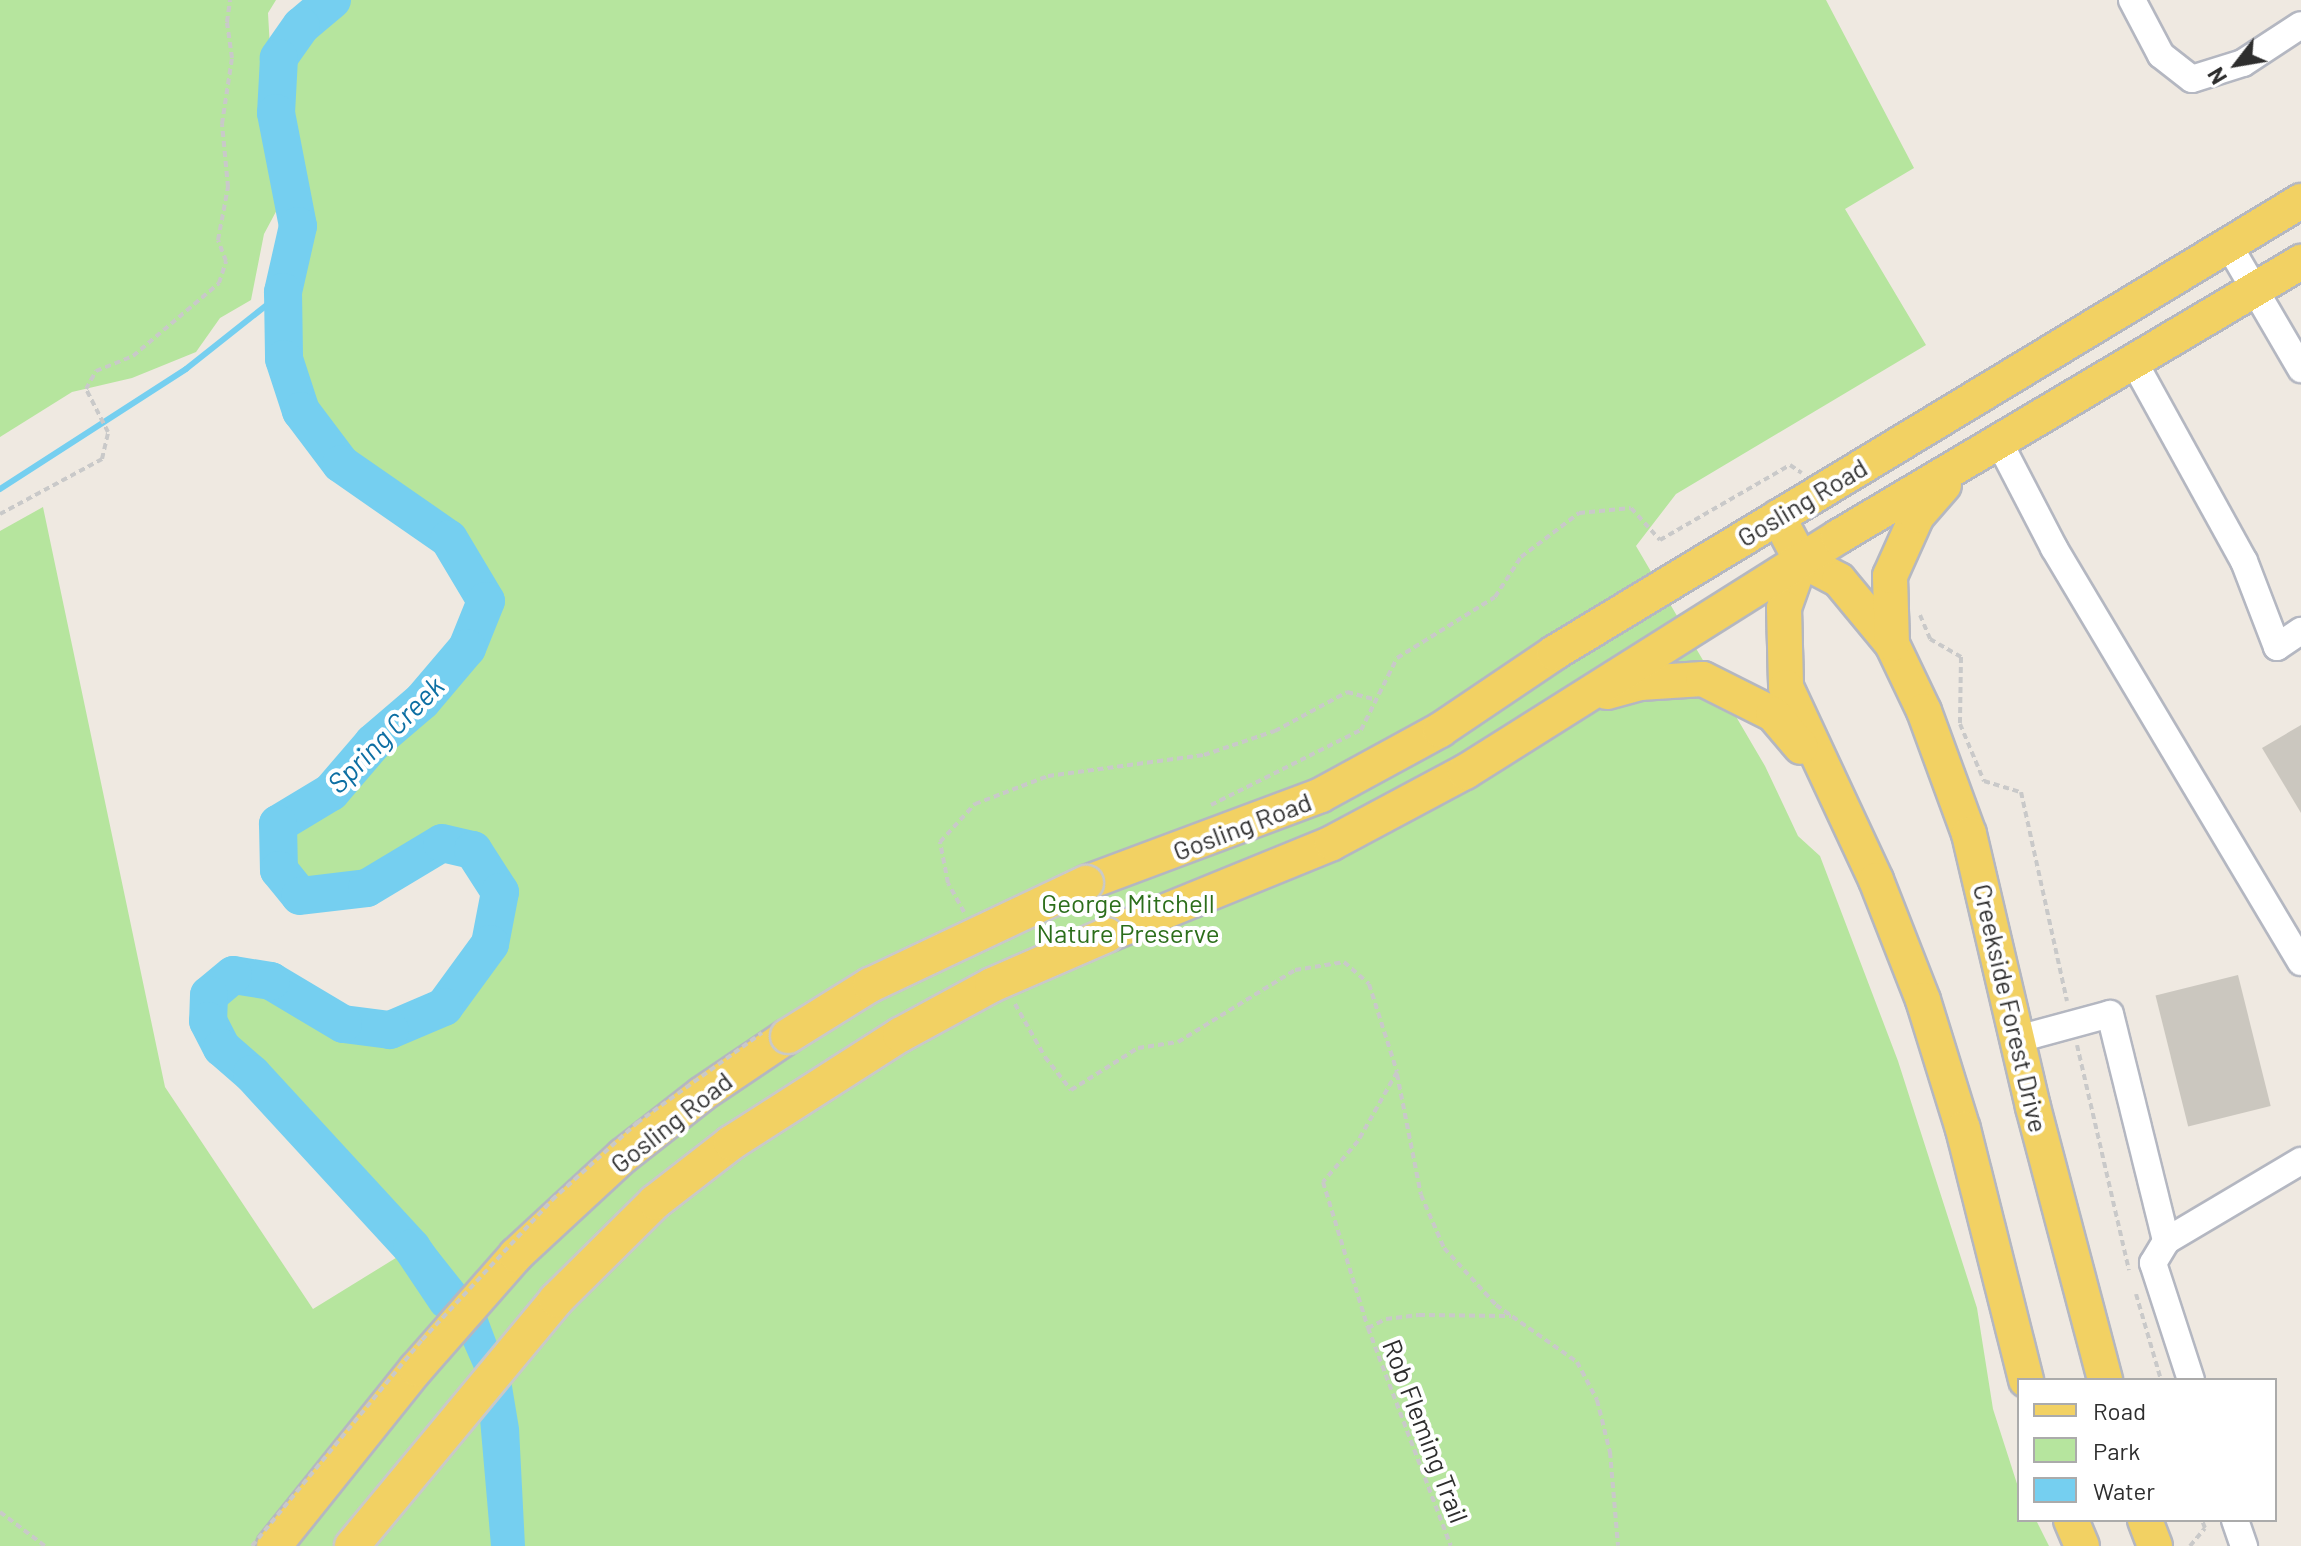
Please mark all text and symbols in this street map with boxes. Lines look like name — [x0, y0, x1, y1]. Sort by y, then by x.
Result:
north arrow — [2197, 24, 2277, 104]
text: N — [2202, 63, 2231, 89]
street label: Gosling Road — [1731, 451, 1873, 553]
water label: Spring Creek — [320, 669, 450, 799]
street label: Gosling Road — [1168, 785, 1316, 867]
street label: Creekside Forest Drive — [1967, 881, 2055, 1135]
park label: George Mitchell Nature Preserve — [1036, 887, 1220, 948]
street label: Gosling Road — [604, 1065, 738, 1179]
street label: Rob Fleming Trail — [1377, 1335, 1475, 1527]
legend — [2017, 1378, 2277, 1522]
text: Road — [2093, 1396, 2146, 1425]
text: Park — [2093, 1436, 2140, 1465]
text: Water — [2093, 1476, 2155, 1505]

